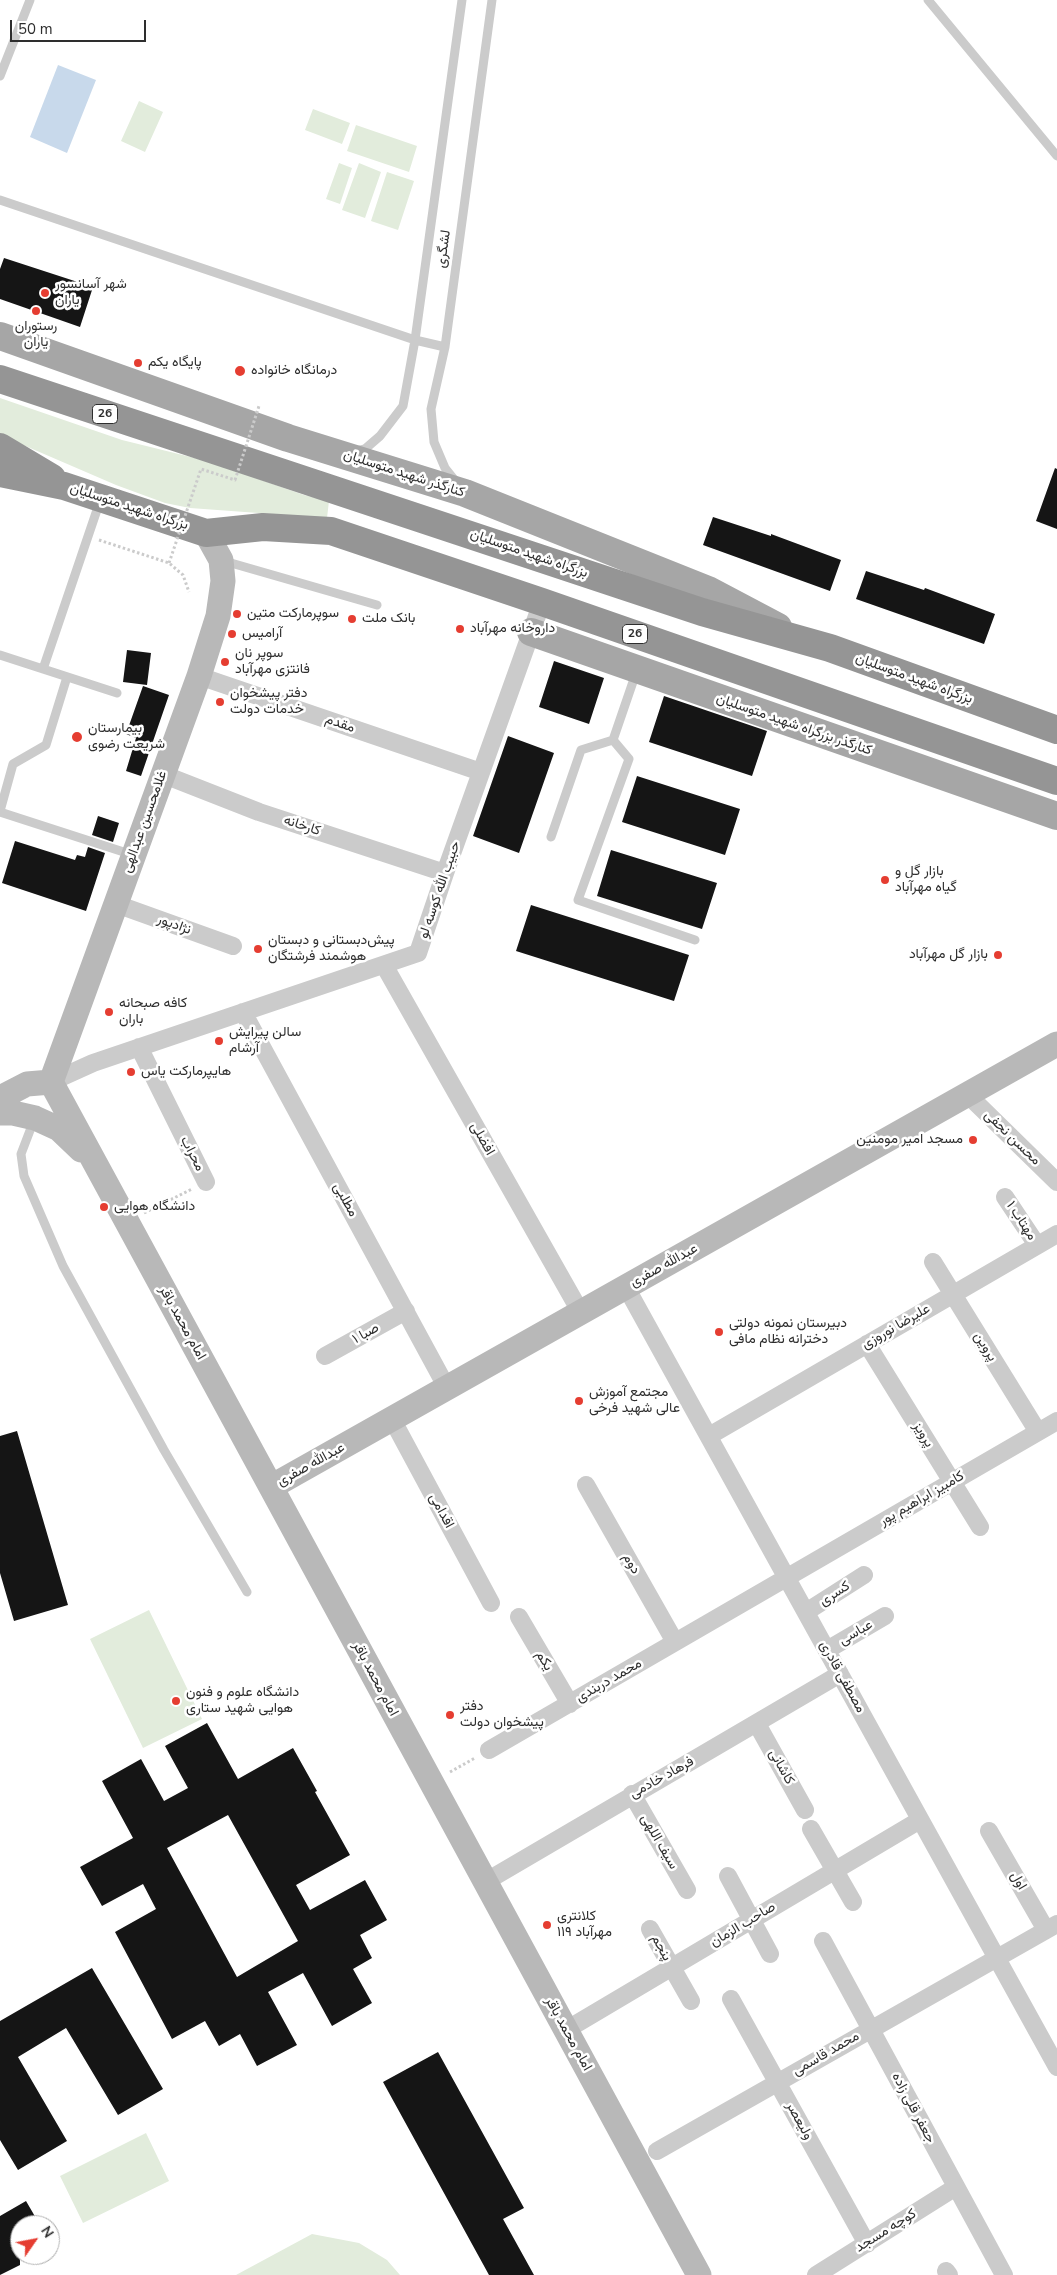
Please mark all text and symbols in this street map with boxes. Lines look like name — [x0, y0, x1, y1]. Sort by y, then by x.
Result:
scale bar — [12, 10, 149, 42]
text: 50 m — [18, 19, 53, 39]
street label: لشگری — [433, 229, 455, 269]
place label: شهر آسانسور یاران — [55, 277, 127, 310]
marker: شهر آسانسور یاران — [39, 287, 51, 299]
marker: رستوران یاران — [30, 305, 42, 317]
place label: رستوران یاران — [15, 319, 57, 352]
place label: پایگاه یکم — [148, 355, 202, 371]
marker: پایگاه یکم — [132, 357, 144, 369]
place label: درمانگاه خانواده — [251, 363, 337, 379]
marker: درمانگاه خانواده — [233, 364, 247, 378]
road number: 26 — [92, 404, 118, 424]
street label: کنارگذر شهید متوسلیان — [341, 446, 467, 502]
street label: بزرگراه شهید متوسلیان — [68, 480, 190, 534]
street label: بزرگراه شهید متوسلیان — [468, 526, 590, 582]
place label: سوپرمارکت متین — [247, 606, 339, 622]
marker: سوپرمارکت متین — [231, 608, 243, 620]
place label: بانک ملت — [362, 611, 415, 627]
marker: بانک ملت — [346, 613, 358, 625]
place label: داروخانه مهرآباد — [470, 621, 555, 637]
marker: داروخانه مهرآباد — [454, 623, 466, 635]
road number: 26 — [622, 624, 648, 644]
place label: آرامیس — [242, 626, 282, 642]
marker: آرامیس — [226, 628, 238, 640]
place label: سوپر نان فانتزی مهرآباد — [235, 646, 310, 679]
street label: بزرگراه شهید متوسلیان — [853, 650, 975, 708]
marker: سوپر نان فانتزی مهرآباد — [219, 656, 231, 668]
place label: دفتر پیشخوان خدمات دولت — [230, 686, 307, 719]
street label: کنارگذر بزرگراه شهید متوسلیان — [714, 690, 874, 760]
marker: دفتر پیشخوان خدمات دولت — [214, 696, 226, 708]
street label: مقدم — [323, 711, 357, 737]
place label: بیمارستان شریعت رضوی — [88, 721, 165, 754]
marker: بیمارستان شریعت رضوی — [70, 730, 84, 744]
street label: غلامحسین عبدالهی — [119, 769, 171, 875]
street label: کارخانه — [281, 812, 323, 840]
street label: حبیب الله کوسه لو — [415, 839, 465, 941]
place label: بازار گل و گیاه مهرآباد — [895, 864, 957, 896]
marker: بازار گل و گیاه مهرآباد — [879, 874, 891, 886]
street label: نژادپور — [155, 911, 193, 939]
place label: پیش‌دبستانی و دبستان هوشمند فرشتگان — [268, 933, 395, 966]
marker: پیش‌دبستانی و دبستان هوشمند فرشتگان — [252, 943, 264, 955]
place label: بازار گل مهرآباد — [909, 947, 988, 963]
marker: بازار گل مهرآباد — [992, 949, 1004, 961]
place label: کافه صبحانه باران — [119, 996, 187, 1028]
marker: کافه صبحانه باران — [103, 1006, 115, 1018]
place label: سالن پیرایش آرشام — [229, 1025, 301, 1058]
marker: سالن پیرایش آرشام — [213, 1035, 225, 1047]
place label: هایپرمارکت یاس — [141, 1064, 231, 1080]
marker: هایپرمارکت یاس — [125, 1066, 137, 1078]
street label: محسن نجفی — [980, 1107, 1044, 1169]
street label: افضلی — [466, 1120, 498, 1158]
place label: مسجد امیر مومنین — [856, 1132, 963, 1148]
street label: محراب — [176, 1134, 208, 1174]
marker: مسجد امیر مومنین — [967, 1134, 979, 1146]
street label: مطلبی — [329, 1180, 361, 1220]
street label: مهتاب ۱ — [1002, 1198, 1040, 1244]
place label: دانشگاه هوایی — [114, 1199, 195, 1215]
marker: دانشگاه هوایی — [98, 1201, 110, 1213]
street label: عبدالله صفری — [627, 1241, 701, 1291]
street label: امام محمد باقر — [155, 1283, 209, 1363]
street label: علیرضا نوروزی — [859, 1301, 933, 1353]
place label: دبیرستان نمونه دولتی دخترانه نظام مافی — [729, 1316, 847, 1348]
street label: صبا ۱ — [350, 1320, 382, 1348]
marker: دبیرستان نمونه دولتی دخترانه نظام مافی — [713, 1326, 725, 1338]
street label: پروین — [970, 1329, 1000, 1365]
place label: مجتمع آموزش عالی شهید فرخی — [589, 1385, 680, 1418]
marker: مجتمع آموزش عالی شهید فرخی — [573, 1395, 585, 1407]
street label: پرویز — [909, 1419, 937, 1451]
street label: عبدالله صفری — [274, 1440, 348, 1490]
street label: کامبیز ابراهیم پور — [877, 1468, 967, 1530]
street label: اقدامی — [425, 1491, 457, 1531]
street label: دوم — [618, 1551, 644, 1577]
street label: کسری — [816, 1578, 854, 1610]
street label: عباسی — [836, 1617, 876, 1649]
street label: مصطفی قادری — [815, 1638, 869, 1716]
street label: امام محمد باقر — [348, 1639, 402, 1719]
street label: یکم — [532, 1648, 556, 1674]
street label: محمد دربندی — [573, 1655, 645, 1707]
place label: دانشگاه علوم و فنون هوایی شهید ستاری — [186, 1685, 299, 1718]
marker: دانشگاه علوم و فنون هوایی شهید ستاری — [170, 1695, 182, 1707]
place label: دفتر پیشخوان دولت — [460, 1699, 544, 1731]
marker: دفتر پیشخوان دولت — [444, 1709, 456, 1721]
street label: کاشانی — [765, 1746, 797, 1788]
street label: فرهاد خادمی — [627, 1753, 697, 1803]
street label: سیف اللهی — [636, 1811, 682, 1873]
street label: اول — [1006, 1869, 1030, 1893]
street label: صاحب الزمان — [707, 1899, 779, 1951]
place label: کلانتری ۱۱۹ مهرآباد — [557, 1909, 612, 1941]
marker: کلانتری ۱۱۹ مهرآباد — [541, 1919, 553, 1931]
street label: پنجم — [647, 1932, 675, 1964]
street label: امام محمد باقر — [541, 1994, 595, 2074]
street label: محمد قاسمی — [790, 2028, 862, 2080]
street label: جعفر قلی زاده — [887, 2070, 939, 2146]
street label: ولیعصر — [782, 2099, 816, 2143]
street label: کوچه مسجد — [852, 2206, 920, 2256]
north arrow — [10, 2215, 60, 2265]
text: N — [36, 2223, 58, 2242]

